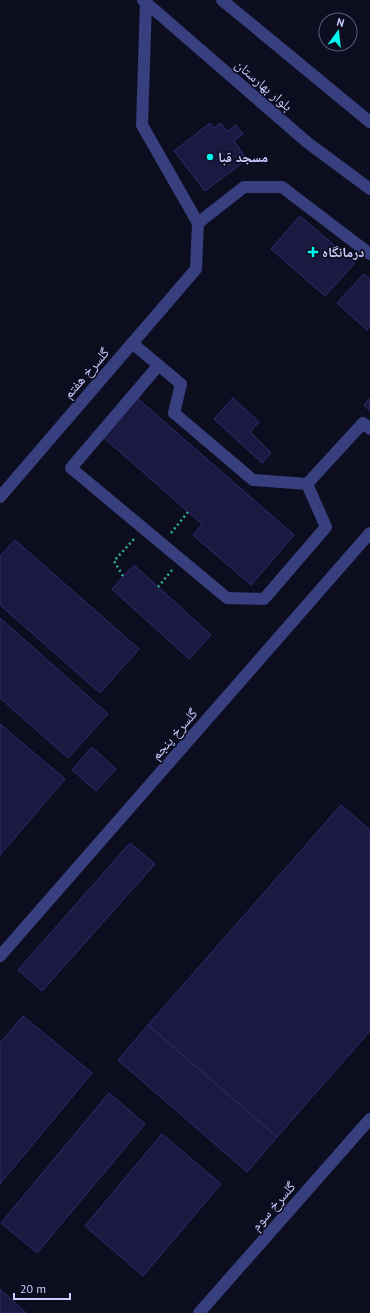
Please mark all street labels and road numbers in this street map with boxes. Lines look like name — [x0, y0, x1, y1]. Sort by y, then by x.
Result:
street label: بلوار بهارستان — [232, 55, 297, 115]
street label: گلسرخ هفتم — [59, 344, 114, 403]
street label: گلسرخ پنجم — [147, 704, 202, 764]
street label: گلسرخ سوم — [247, 1178, 300, 1235]

